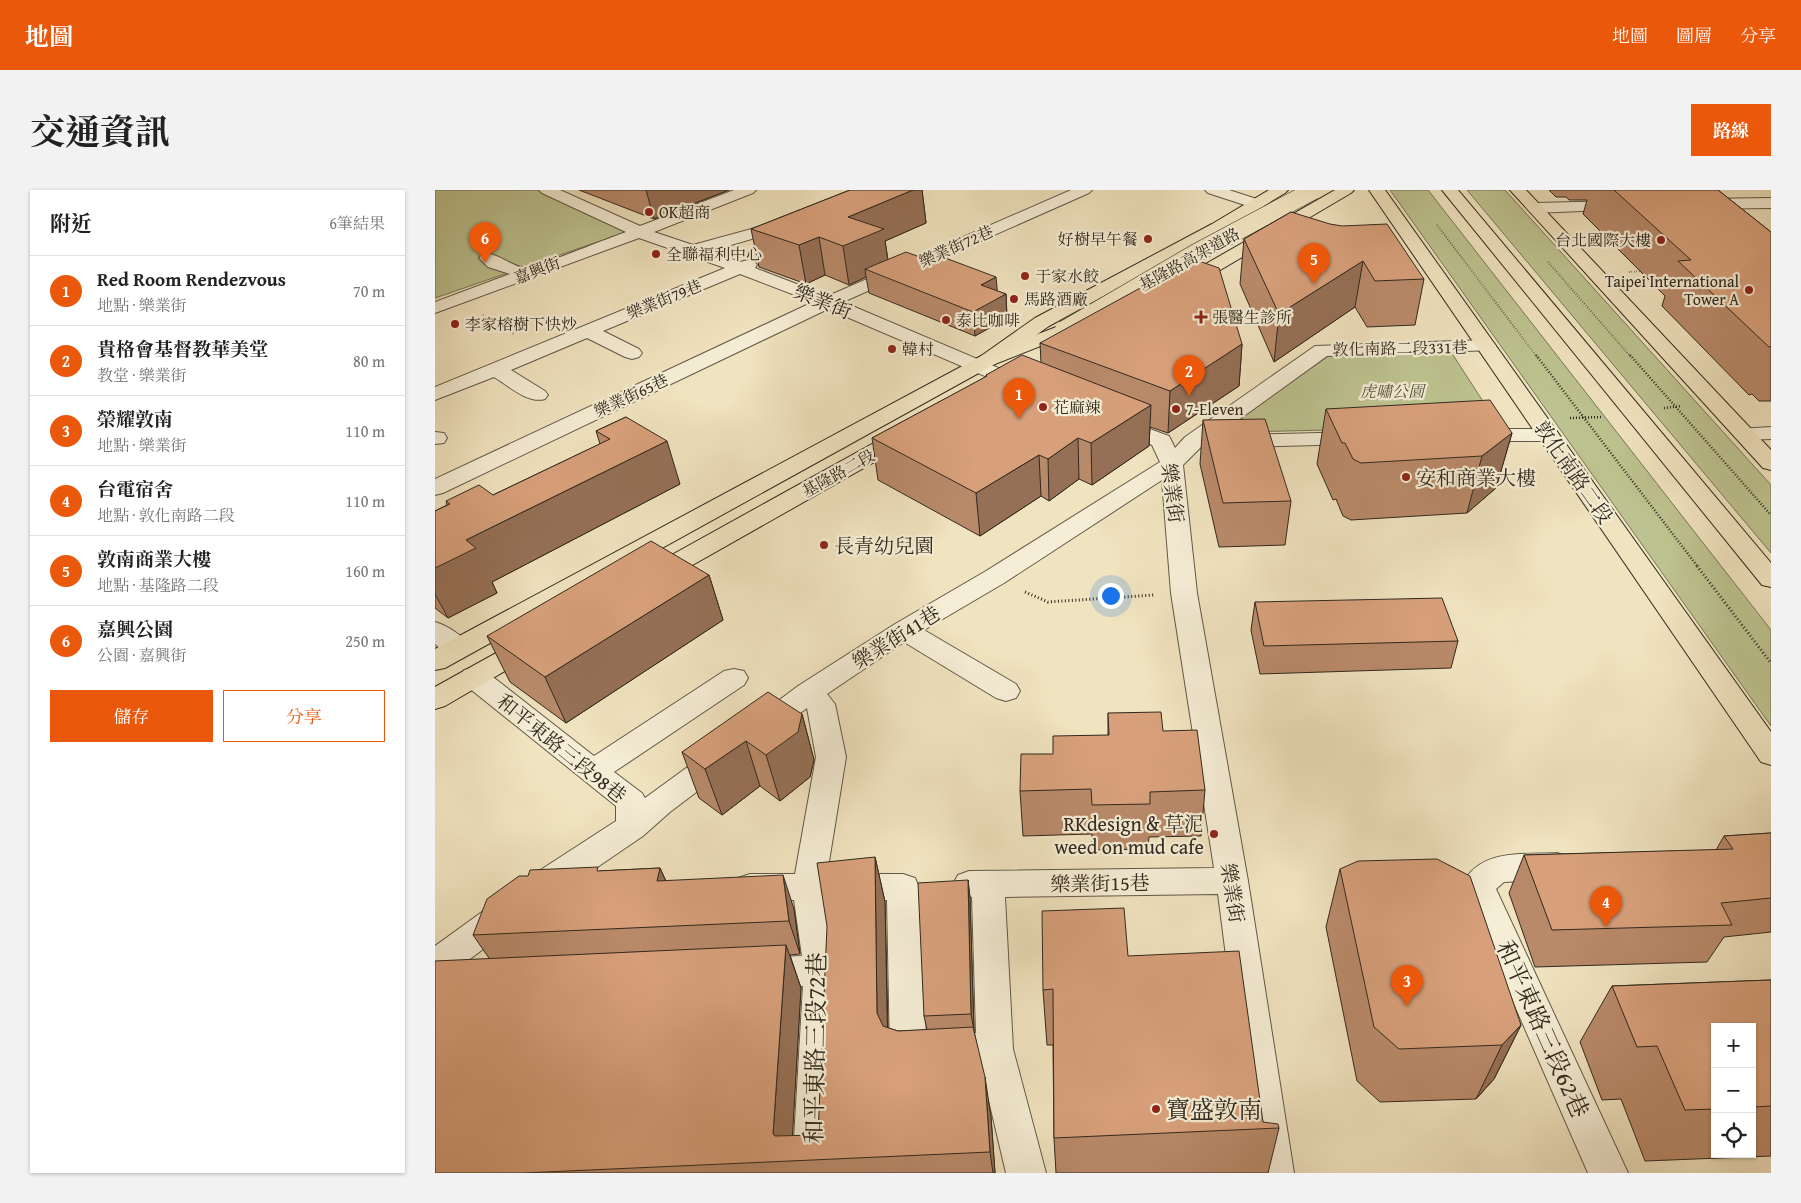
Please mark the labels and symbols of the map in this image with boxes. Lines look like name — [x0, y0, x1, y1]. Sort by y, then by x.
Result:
place label: OK超商 — [659, 200, 710, 224]
marker: OK超商 — [643, 206, 655, 218]
street label: 樂業街72巷 — [915, 219, 997, 273]
street label: 基隆路高架道路 — [1134, 221, 1244, 297]
pin: 6 — [469, 222, 501, 263]
place label: 好樹早午餐 — [1058, 227, 1138, 251]
place label: 台北國際大樓 — [1555, 228, 1651, 252]
marker: 好樹早午餐 — [1142, 233, 1154, 245]
marker: 台北國際大樓 — [1655, 234, 1667, 246]
place label: 全聯福利中心 — [666, 242, 762, 266]
pin: 5 — [1298, 243, 1330, 284]
marker: 全聯福利中心 — [650, 248, 662, 260]
street label: 嘉興街 — [510, 250, 564, 290]
place label: 于家水餃 — [1035, 264, 1099, 288]
place label: Taipei International Tower A — [1605, 269, 1740, 311]
marker: 于家水餃 — [1019, 270, 1031, 282]
street label: 樂業街79巷 — [623, 273, 705, 325]
street label: 樂業街 — [790, 276, 856, 326]
marker: Taipei International Tower A — [1743, 284, 1755, 296]
place label: 馬路酒廠 — [1024, 287, 1088, 311]
marker: 馬路酒廠 — [1008, 293, 1020, 305]
place label: 張醫生診所 — [1212, 305, 1292, 329]
place label: 泰比咖啡 — [956, 308, 1020, 332]
marker: 張醫生診所 — [1194, 310, 1208, 324]
place label: 李家榕樹下快炒 — [465, 312, 577, 336]
marker: 泰比咖啡 — [940, 314, 952, 326]
marker: 李家榕樹下快炒 — [449, 318, 461, 330]
street label: 敦化南路二段331巷 — [1332, 335, 1468, 361]
place label: 韓村 — [902, 337, 934, 361]
marker: 韓村 — [886, 343, 898, 355]
pin: 2 — [1173, 355, 1205, 396]
street label: 樂業街65巷 — [590, 367, 672, 423]
pin: 1 — [1003, 378, 1035, 419]
park label: 虎嘯公園 — [1360, 379, 1427, 403]
place label: 花麻辣 — [1053, 395, 1101, 419]
place label: 7-Eleven — [1186, 397, 1243, 421]
marker: 花麻辣 — [1037, 401, 1049, 413]
marker: 7-Eleven — [1170, 403, 1182, 415]
street label: 敦化南路二段 — [1528, 415, 1620, 529]
street label: 基隆路二段 — [797, 443, 879, 503]
street label: 樂業街 — [1154, 461, 1192, 525]
place label: 安和商業大樓 — [1416, 463, 1536, 492]
marker: 安和商業大樓 — [1400, 471, 1412, 483]
place label: 長青幼兒園 — [834, 531, 934, 560]
marker: 長青幼兒園 — [818, 539, 830, 551]
your location — [1098, 583, 1124, 609]
street label: 樂業街41巷 — [846, 598, 946, 676]
street label: 和平東路三段98巷 — [491, 687, 633, 809]
place label: RKdesign & 草泥 weed on mud cafe — [1054, 809, 1204, 861]
marker: RKdesign & 草泥 weed on mud cafe — [1208, 828, 1220, 840]
street label: 樂業街 — [1214, 861, 1252, 925]
street label: 樂業街15巷 — [1050, 868, 1150, 898]
pin: 4 — [1590, 886, 1622, 927]
street label: 和平東路三段62巷 — [1488, 935, 1598, 1123]
street label: 和平東路三段72巷 — [796, 952, 834, 1144]
pin: 3 — [1391, 965, 1423, 1006]
place label: 寶盛敦南 — [1166, 1092, 1262, 1127]
marker: 寶盛敦南 — [1150, 1103, 1162, 1115]

